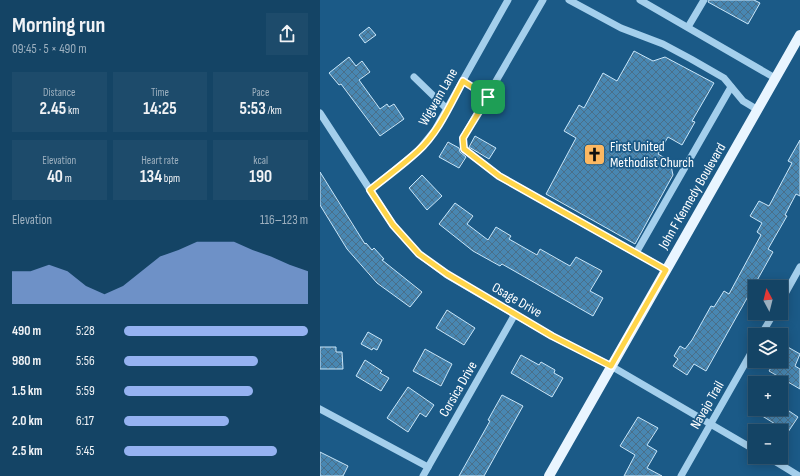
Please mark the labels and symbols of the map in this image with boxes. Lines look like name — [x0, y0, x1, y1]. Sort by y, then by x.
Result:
street label: Wigwam Lane — [415, 65, 461, 129]
pin — [471, 80, 505, 114]
place label: First United Methodist Church — [610, 138, 694, 171]
street label: John F Kennedy Boulevard — [654, 140, 729, 253]
church icon: First United Methodist Church — [581, 141, 607, 167]
street label: Osage Drive — [489, 279, 545, 321]
north arrow — [748, 280, 788, 320]
street label: Corsica Drive — [435, 358, 481, 420]
street label: Navajo Trail — [686, 378, 728, 432]

